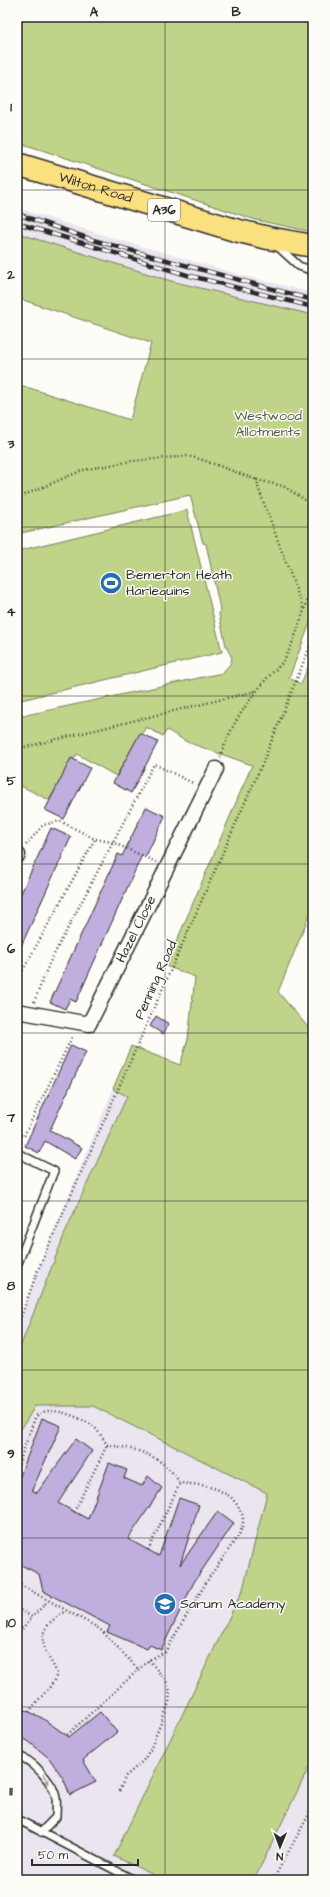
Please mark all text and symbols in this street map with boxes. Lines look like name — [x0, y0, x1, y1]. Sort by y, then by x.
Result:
text: A — [90, 3, 99, 21]
text: B — [231, 3, 241, 21]
text: 1 — [10, 98, 12, 116]
street label: Wilton Road — [56, 167, 135, 208]
road number: A36 — [148, 199, 180, 221]
text: 2 — [6, 266, 15, 284]
park label: Westwood Allotments — [234, 406, 302, 442]
text: 3 — [7, 435, 15, 453]
place label: Bemerton Heath Harlequins — [126, 565, 232, 601]
sports icon: Bemerton Heath Harlequins — [98, 570, 124, 596]
text: 4 — [7, 603, 16, 621]
text: 5 — [6, 772, 16, 790]
street label: Hazel Close — [111, 892, 161, 966]
street label: Penning Road — [130, 937, 182, 1023]
text: 6 — [7, 940, 16, 958]
text: 7 — [6, 1109, 16, 1127]
text: 8 — [7, 1277, 16, 1295]
text: 9 — [7, 1445, 15, 1463]
school or university icon: Sarum Academy — [152, 1591, 178, 1617]
place label: Sarum Academy — [180, 1594, 286, 1614]
text: 10 — [6, 1614, 17, 1632]
one-way arrow — [42, 1774, 50, 1785]
text: 11 — [9, 1782, 13, 1800]
north arrow — [260, 1827, 300, 1867]
scale bar — [32, 1841, 138, 1867]
text: 50 m — [38, 1847, 69, 1864]
text: N — [276, 1849, 283, 1864]

